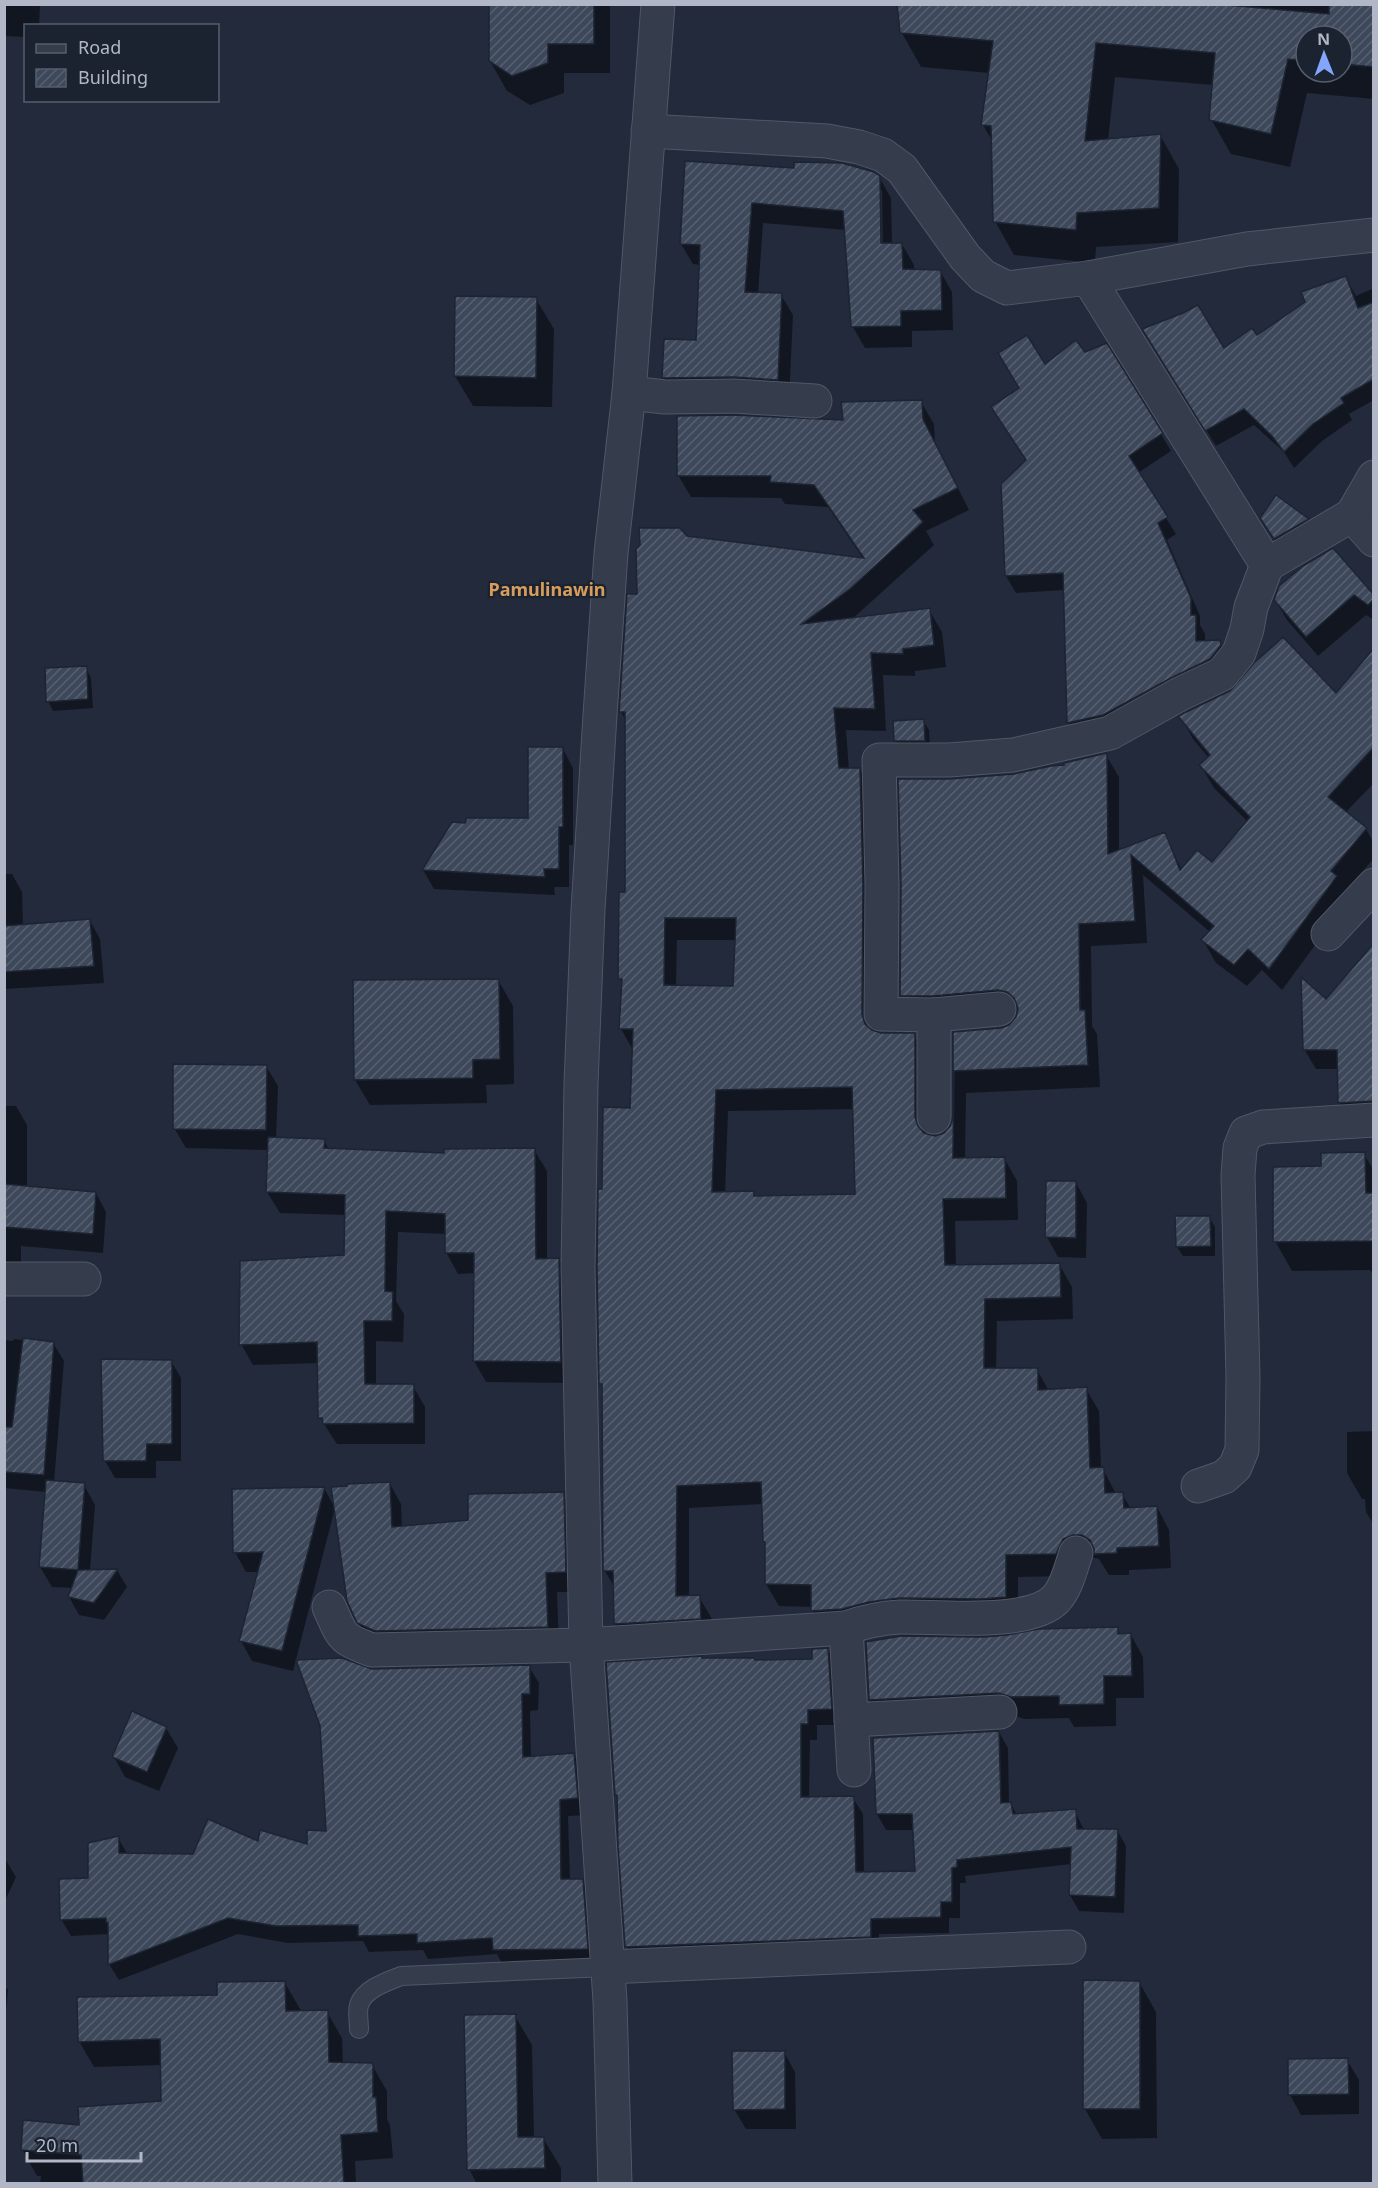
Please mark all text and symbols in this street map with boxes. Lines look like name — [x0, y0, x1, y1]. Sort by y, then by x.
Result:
legend — [24, 24, 219, 102]
north arrow — [1294, 24, 1354, 84]
text: N — [1317, 28, 1330, 50]
text: Road — [78, 35, 121, 59]
text: Building — [78, 65, 148, 89]
district label: Pamulinawin — [489, 577, 605, 601]
scale bar — [27, 2125, 141, 2163]
text: 20 m — [36, 2133, 78, 2157]

